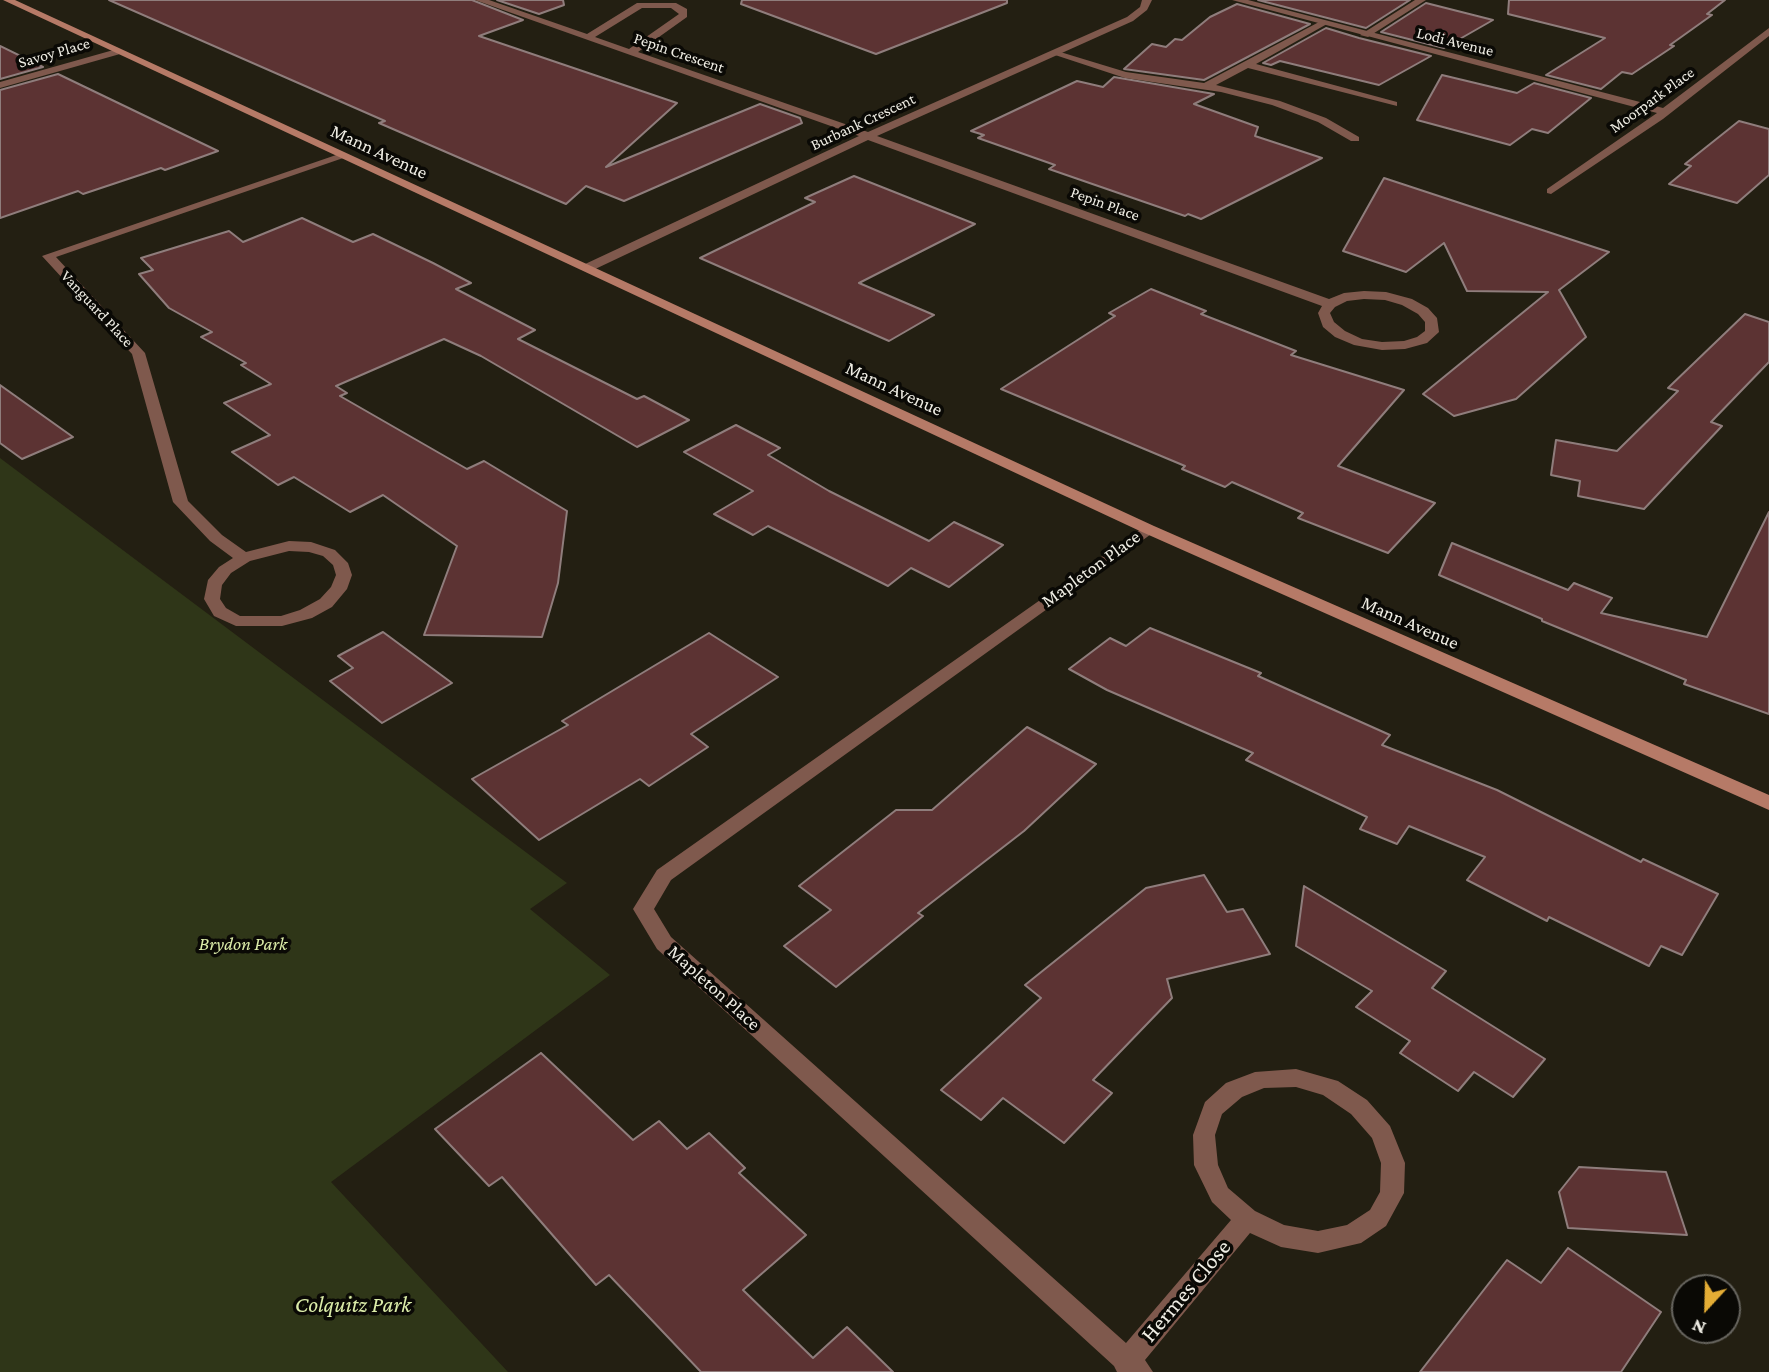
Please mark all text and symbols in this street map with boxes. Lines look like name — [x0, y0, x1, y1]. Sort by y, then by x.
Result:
street label: Lodi Avenue — [1415, 23, 1495, 61]
street label: Pepin Crescent — [631, 29, 727, 77]
street label: Savoy Place — [16, 34, 92, 72]
street label: Moorpark Place — [1606, 63, 1698, 137]
street label: Burbank Crescent — [808, 89, 918, 155]
street label: Mann Avenue — [327, 120, 431, 184]
street label: Pepin Place — [1068, 183, 1142, 225]
street label: Vanguard Place — [57, 267, 137, 351]
street label: Mann Avenue — [842, 357, 946, 421]
street label: Mapleton Place — [1037, 525, 1145, 613]
street label: Mann Avenue — [1358, 591, 1462, 655]
park label: Brydon Park — [199, 933, 287, 955]
street label: Mapleton Place — [663, 940, 765, 1036]
street label: Hermes Close — [1135, 1234, 1237, 1348]
north arrow — [1671, 1274, 1741, 1344]
park label: Colquitz Park — [295, 1291, 411, 1319]
text: N — [1689, 1315, 1709, 1339]

